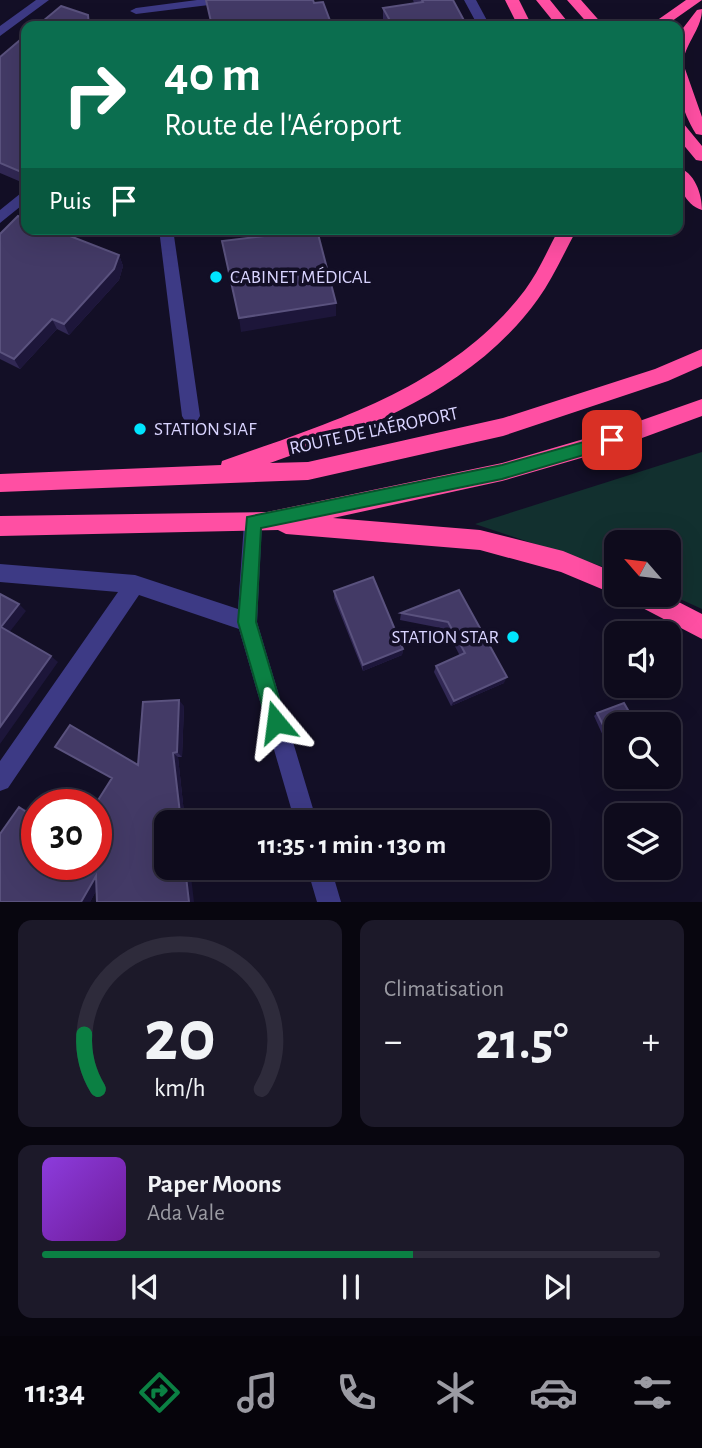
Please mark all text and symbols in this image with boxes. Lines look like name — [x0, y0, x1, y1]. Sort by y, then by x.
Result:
icon: right — [49, 49, 140, 140]
text: 40 m — [164, 51, 261, 100]
text: Route de l'Aéroport — [164, 109, 401, 141]
icon: arrive — [105, 182, 143, 220]
text: Puis — [49, 188, 91, 214]
place label: CABINET MÉDICAL — [230, 266, 371, 287]
marker: CABINET MÉDICAL — [208, 269, 224, 285]
street label: ROUTE DE L'AÉROPORT — [287, 402, 460, 458]
pin — [582, 410, 642, 470]
place label: STATION SIAF — [154, 420, 257, 439]
marker: STATION SIAF — [132, 421, 148, 437]
icon: arrive — [593, 421, 631, 459]
north arrow — [604, 530, 681, 607]
map controls — [604, 530, 681, 880]
button: sound — [604, 621, 681, 698]
place label: STATION STAR — [391, 628, 499, 647]
marker: STATION STAR — [505, 629, 521, 645]
position arrow — [239, 685, 313, 759]
button: search — [604, 712, 681, 789]
speed limit sign: 30 — [21, 789, 112, 880]
button: layers — [604, 803, 681, 880]
text: 11:35 · 1 min · 130 m — [258, 832, 446, 858]
text: Climatisation — [384, 978, 504, 1001]
text: 20 — [144, 1002, 216, 1075]
text: 21.5° — [476, 1016, 568, 1068]
text: − — [384, 1023, 402, 1061]
text: + — [642, 1023, 660, 1061]
text: km/h — [154, 1076, 206, 1101]
text: Paper Moons — [147, 1171, 282, 1197]
text: Ada Vale — [147, 1202, 225, 1225]
icon: previous — [126, 1268, 164, 1306]
icon: pause — [332, 1268, 370, 1306]
icon: next — [538, 1268, 576, 1306]
icon: directions — [135, 1368, 184, 1417]
icon: music — [233, 1368, 282, 1417]
icon: phone — [332, 1368, 381, 1417]
icon: climate — [431, 1368, 480, 1417]
icon: car — [529, 1368, 578, 1417]
icon: filters — [628, 1368, 677, 1417]
text: 11:34 — [25, 1376, 85, 1408]

